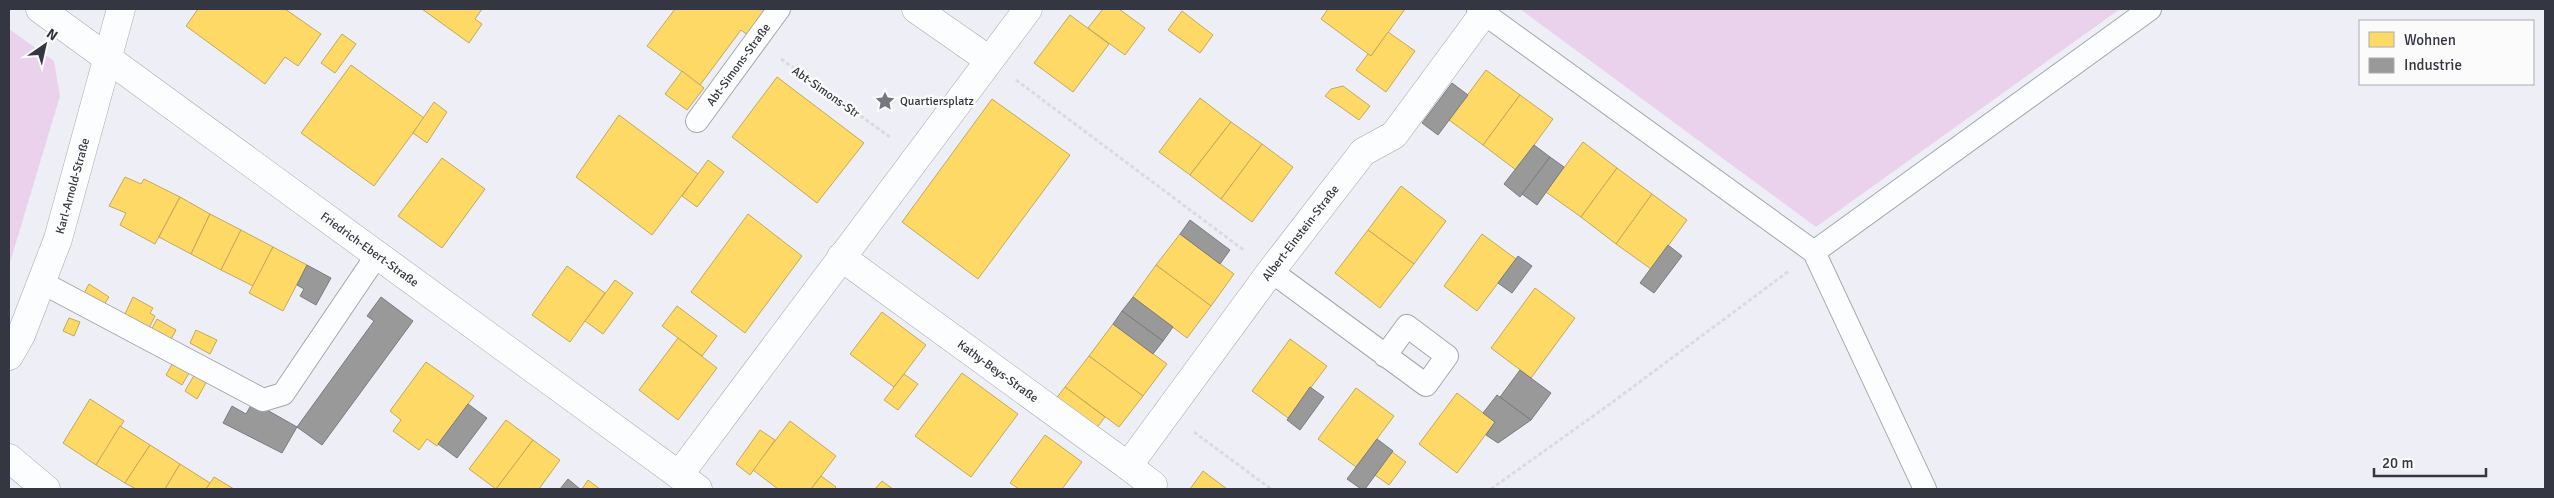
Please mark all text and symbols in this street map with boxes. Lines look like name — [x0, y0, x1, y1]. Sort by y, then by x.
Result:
north arrow — [20, 20, 70, 70]
legend — [2359, 20, 2534, 85]
street label: Abt-Simons-Straße — [704, 21, 774, 109]
text: N — [43, 25, 61, 44]
text: Wohnen — [2404, 31, 2456, 49]
text: Industrie — [2404, 56, 2462, 74]
street label: Abt-Simons-Str — [789, 64, 863, 122]
place icon: Quartiersplatz — [874, 90, 896, 112]
place label: Quartiersplatz — [900, 94, 974, 109]
street label: Karl-Arnold-Straße — [53, 137, 93, 236]
street label: Albert-Einstein-Straße — [1259, 182, 1343, 284]
street label: Friedrich-Ebert-Straße — [317, 209, 421, 291]
street label: Kathy-Beys-Straße — [954, 337, 1041, 406]
scale bar — [2374, 446, 2486, 478]
text: 20 m — [2382, 454, 2413, 472]

